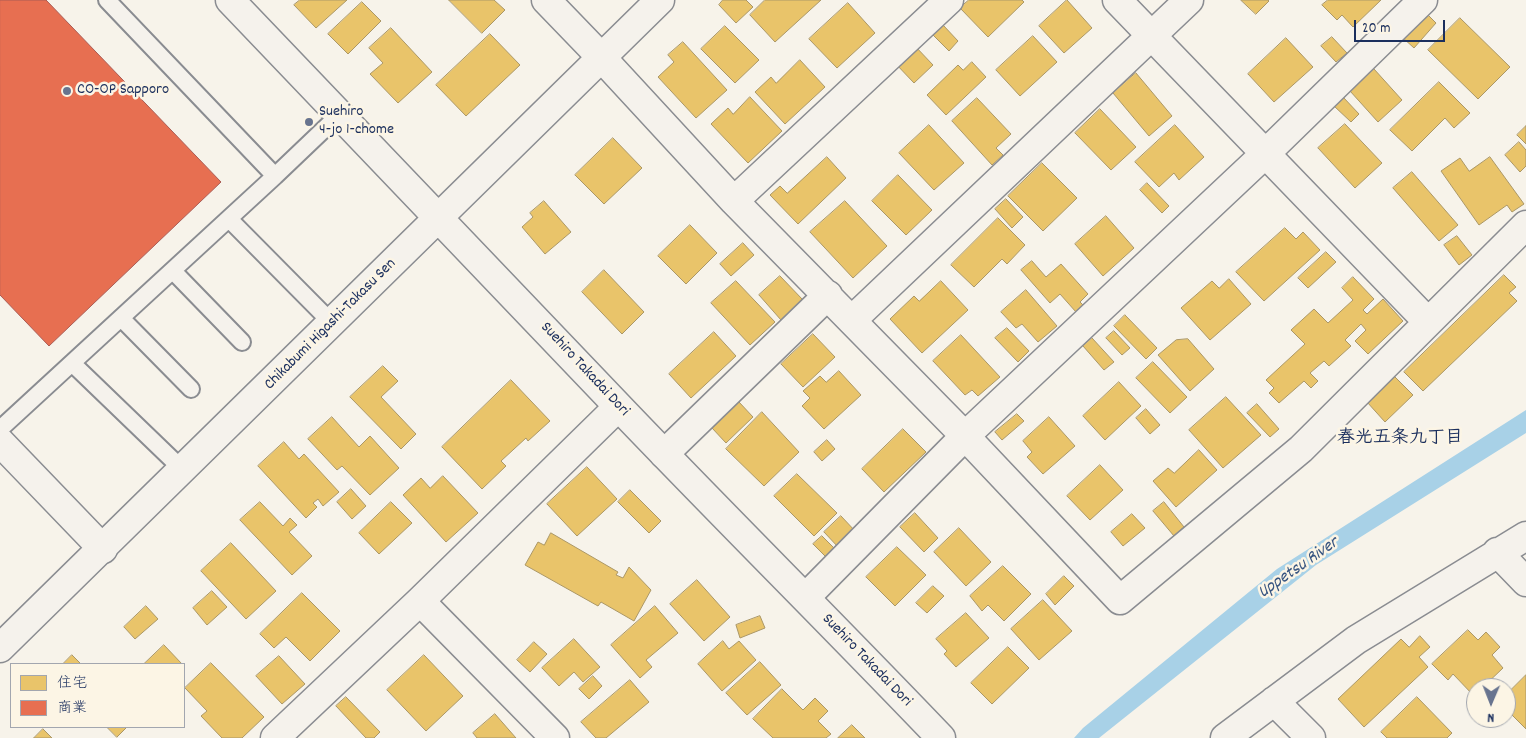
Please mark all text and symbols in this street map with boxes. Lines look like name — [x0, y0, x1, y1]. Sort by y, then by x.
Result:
scale bar — [1356, 10, 1447, 42]
text: 20 m — [1362, 18, 1390, 40]
place label: CO-OP Sapporo — [77, 81, 169, 101]
marker: CO-OP Sapporo — [61, 85, 73, 97]
place label: Suehiro 4-jo 1-chome — [319, 103, 394, 141]
marker: Suehiro 4-jo 1-chome — [303, 116, 315, 128]
street label: Chikabumi Higashi-Takasu Sen — [261, 255, 401, 395]
street label: Suehiro Takadai Dori — [535, 319, 633, 421]
district label: 春光五条九丁目 — [1337, 429, 1463, 451]
water label: Uppetsu River — [1255, 533, 1343, 605]
street label: Suehiro Takadai Dori — [817, 611, 915, 711]
legend — [10, 663, 185, 728]
text: 住宅 — [57, 673, 87, 695]
north arrow — [1466, 678, 1516, 728]
text: 商業 — [57, 698, 87, 720]
text: N — [1487, 707, 1494, 727]

